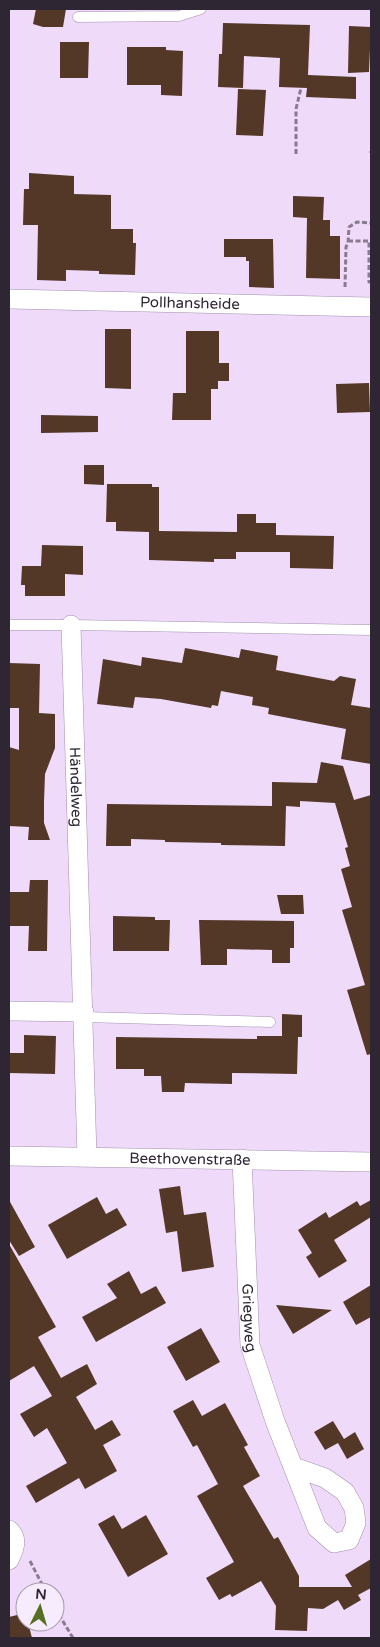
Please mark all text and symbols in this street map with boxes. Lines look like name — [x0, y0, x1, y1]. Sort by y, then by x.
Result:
street label: Pollhansheide — [140, 293, 240, 313]
street label: Händelweg — [66, 746, 86, 827]
street label: Beethovenstraße — [129, 1149, 251, 1169]
street label: Griegweg — [238, 1283, 261, 1355]
north arrow — [15, 1582, 65, 1632]
text: N — [35, 1586, 47, 1604]

